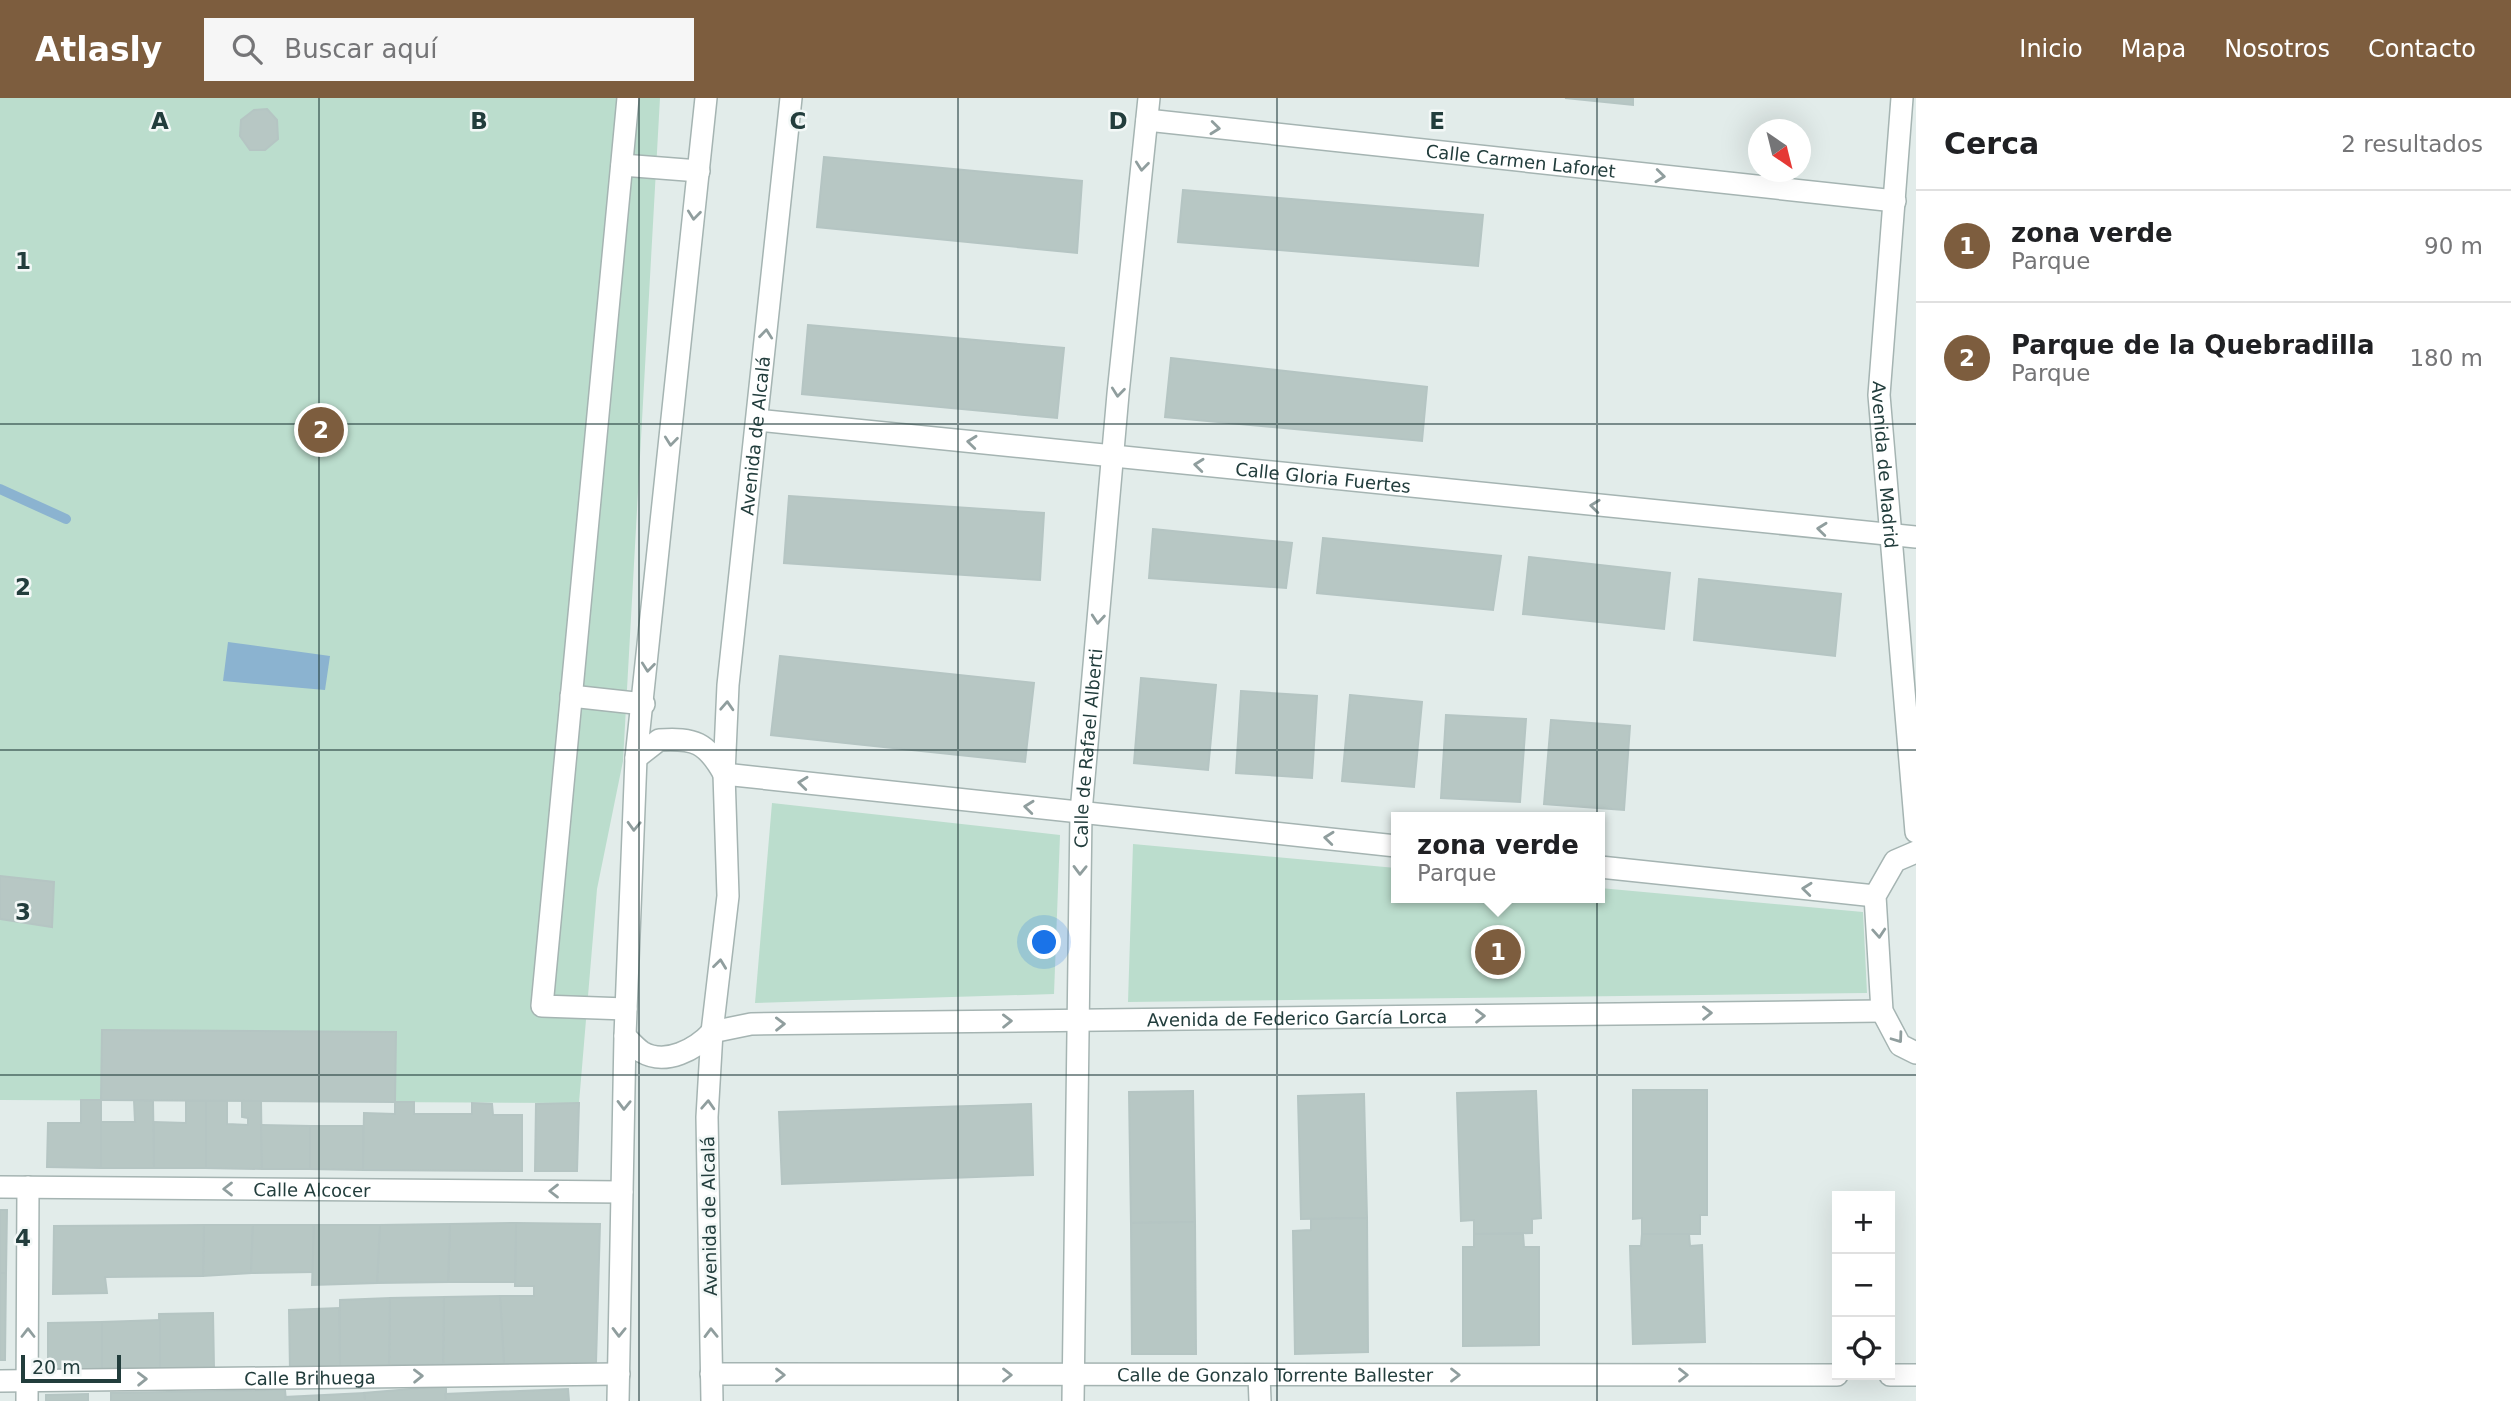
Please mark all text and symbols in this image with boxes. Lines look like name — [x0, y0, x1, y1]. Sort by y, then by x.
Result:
search box — [204, 18, 694, 81]
text: Atlasly — [35, 30, 162, 69]
icon: search — [228, 30, 266, 68]
text: Buscar aquí — [284, 34, 438, 64]
text: Inicio — [2019, 35, 2083, 63]
text: Mapa — [2121, 35, 2186, 63]
text: Nosotros — [2224, 35, 2330, 63]
text: Contacto — [2368, 35, 2476, 63]
text: A — [151, 108, 169, 134]
text: B — [470, 108, 488, 134]
text: C — [790, 108, 806, 134]
text: D — [1108, 108, 1128, 134]
text: E — [1429, 108, 1445, 134]
north arrow — [1748, 119, 1811, 182]
one-way arrow — [1209, 120, 1221, 135]
text: Cerca — [1944, 126, 2039, 161]
text: 2 resultados — [2341, 131, 2483, 157]
street label: Calle Carmen Laforet — [1425, 140, 1617, 181]
one-way arrow — [1135, 160, 1150, 172]
one-way arrow — [1655, 168, 1666, 183]
one-way arrow — [687, 209, 702, 220]
text: zona verde — [2011, 218, 2173, 248]
text: 1 — [1959, 233, 1975, 259]
text: 90 m — [2424, 233, 2483, 259]
text: 1 — [15, 248, 31, 274]
text: Parque — [2011, 248, 2090, 274]
one-way arrow — [758, 328, 773, 339]
text: Parque de la Quebradilla — [2011, 330, 2374, 360]
text: 2 — [1959, 345, 1975, 371]
text: 180 m — [2409, 345, 2483, 371]
street label: Avenida de Alcalá — [736, 355, 774, 516]
text: Parque — [2011, 360, 2090, 386]
street label: Avenida de Madrid — [1868, 380, 1902, 549]
one-way arrow — [1111, 386, 1126, 398]
pin: 2 — [298, 404, 344, 456]
one-way arrow — [966, 435, 977, 450]
one-way arrow — [664, 436, 679, 447]
one-way arrow — [1193, 458, 1204, 473]
street label: Calle Gloria Fuertes — [1234, 458, 1412, 496]
one-way arrow — [1590, 498, 1601, 513]
one-way arrow — [1816, 521, 1828, 536]
text: 2 — [15, 574, 31, 600]
one-way arrow — [1091, 614, 1106, 625]
street label: Calle de Rafael Alberti — [1070, 648, 1106, 848]
one-way arrow — [641, 662, 656, 673]
one-way arrow — [719, 700, 734, 711]
one-way arrow — [797, 775, 809, 790]
one-way arrow — [1023, 800, 1034, 815]
popup — [1391, 812, 1605, 903]
one-way arrow — [626, 821, 641, 832]
text: zona verde — [1417, 830, 1579, 860]
one-way arrow — [1323, 831, 1334, 846]
text: Parque — [1417, 860, 1496, 886]
one-way arrow — [1072, 865, 1087, 876]
one-way arrow — [1801, 882, 1812, 897]
text: 3 — [15, 899, 31, 925]
your location — [1027, 925, 1061, 959]
pin: 1 — [1475, 926, 1521, 978]
one-way arrow — [1871, 928, 1886, 939]
one-way arrow — [713, 958, 728, 970]
street label: Avenida de Federico García Lorca — [1147, 1005, 1447, 1030]
one-way arrow — [1702, 1005, 1713, 1021]
one-way arrow — [1474, 1008, 1485, 1023]
one-way arrow — [1002, 1013, 1013, 1029]
one-way arrow — [775, 1016, 785, 1032]
one-way arrow — [1890, 1031, 1902, 1043]
one-way arrow — [616, 1099, 631, 1110]
one-way arrow — [700, 1100, 715, 1111]
street label: Avenida de Alcalá — [697, 1136, 721, 1296]
street label: Calle Alcocer — [253, 1179, 371, 1200]
one-way arrow — [222, 1181, 233, 1196]
one-way arrow — [548, 1183, 558, 1199]
map controls — [1832, 1191, 1895, 1380]
button: + — [1832, 1191, 1895, 1254]
text: 4 — [15, 1225, 31, 1251]
button: − — [1832, 1254, 1895, 1317]
button: locate — [1832, 1317, 1895, 1380]
one-way arrow — [20, 1327, 36, 1338]
one-way arrow — [612, 1327, 627, 1338]
one-way arrow — [703, 1327, 719, 1338]
scale bar — [21, 1352, 121, 1384]
text: 20 m — [32, 1356, 81, 1378]
street label: Calle de Gonzalo Torrente Ballester — [1117, 1364, 1434, 1385]
street label: Calle Brihuega — [244, 1366, 376, 1389]
one-way arrow — [775, 1367, 785, 1383]
one-way arrow — [1002, 1367, 1013, 1383]
one-way arrow — [1450, 1367, 1461, 1383]
one-way arrow — [1678, 1367, 1688, 1383]
one-way arrow — [413, 1368, 424, 1384]
one-way arrow — [137, 1371, 147, 1387]

